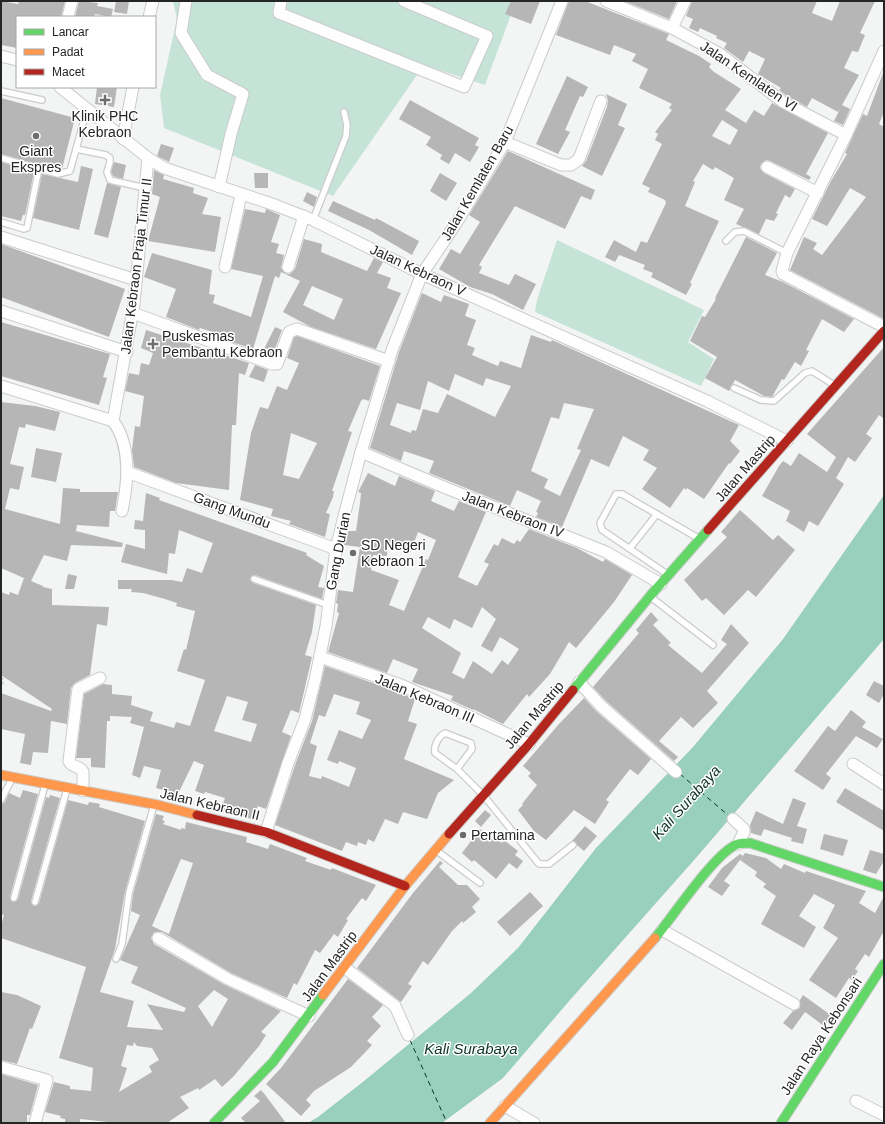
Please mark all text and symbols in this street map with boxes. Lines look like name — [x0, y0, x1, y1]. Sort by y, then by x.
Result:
legend — [16, 16, 156, 88]
text: Lancar — [52, 25, 89, 39]
street label: Jalan Kemlaten VI — [697, 38, 801, 114]
text: Padat — [52, 45, 84, 59]
text: Macet — [52, 65, 85, 79]
marker: Klinik PHC Kebraon — [99, 94, 111, 106]
place label: Klinik PHC Kebraon — [72, 108, 138, 140]
street label: Jalan Kemlaten Baru — [438, 123, 516, 243]
marker: Giant Ekspres — [31, 131, 41, 141]
place label: Giant Ekspres — [11, 143, 61, 175]
street label: Jalan Kebraon Praja Timur II — [117, 177, 155, 355]
street label: Jalan Kebraon V — [368, 241, 469, 299]
place label: Puskesmas Pembantu Kebraon — [162, 328, 283, 360]
marker: Puskesmas Pembantu Kebraon — [147, 338, 159, 350]
street label: Jalan Mastrip — [712, 431, 778, 505]
street label: Jalan Kebraon IV — [460, 487, 567, 541]
street label: Gang Mundu — [191, 489, 273, 531]
street label: Gang Durian — [323, 511, 353, 591]
place label: SD Negeri Kebraon 1 — [361, 537, 426, 569]
marker: SD Negeri Kebraon 1 — [348, 548, 358, 558]
street label: Jalan Kebraon III — [373, 670, 477, 726]
street label: Jalan Mastrip — [501, 678, 567, 752]
water label: Kali Surabaya — [648, 762, 724, 842]
street label: Jalan Kebraon II — [159, 785, 261, 823]
place label: Pertamina — [471, 827, 535, 843]
marker: Pertamina — [458, 830, 468, 840]
street label: Jalan Mastrip — [298, 927, 360, 1004]
street label: Jalan Raya Kebonsari — [777, 974, 865, 1098]
water label: Kali Surabaya — [424, 1040, 518, 1057]

